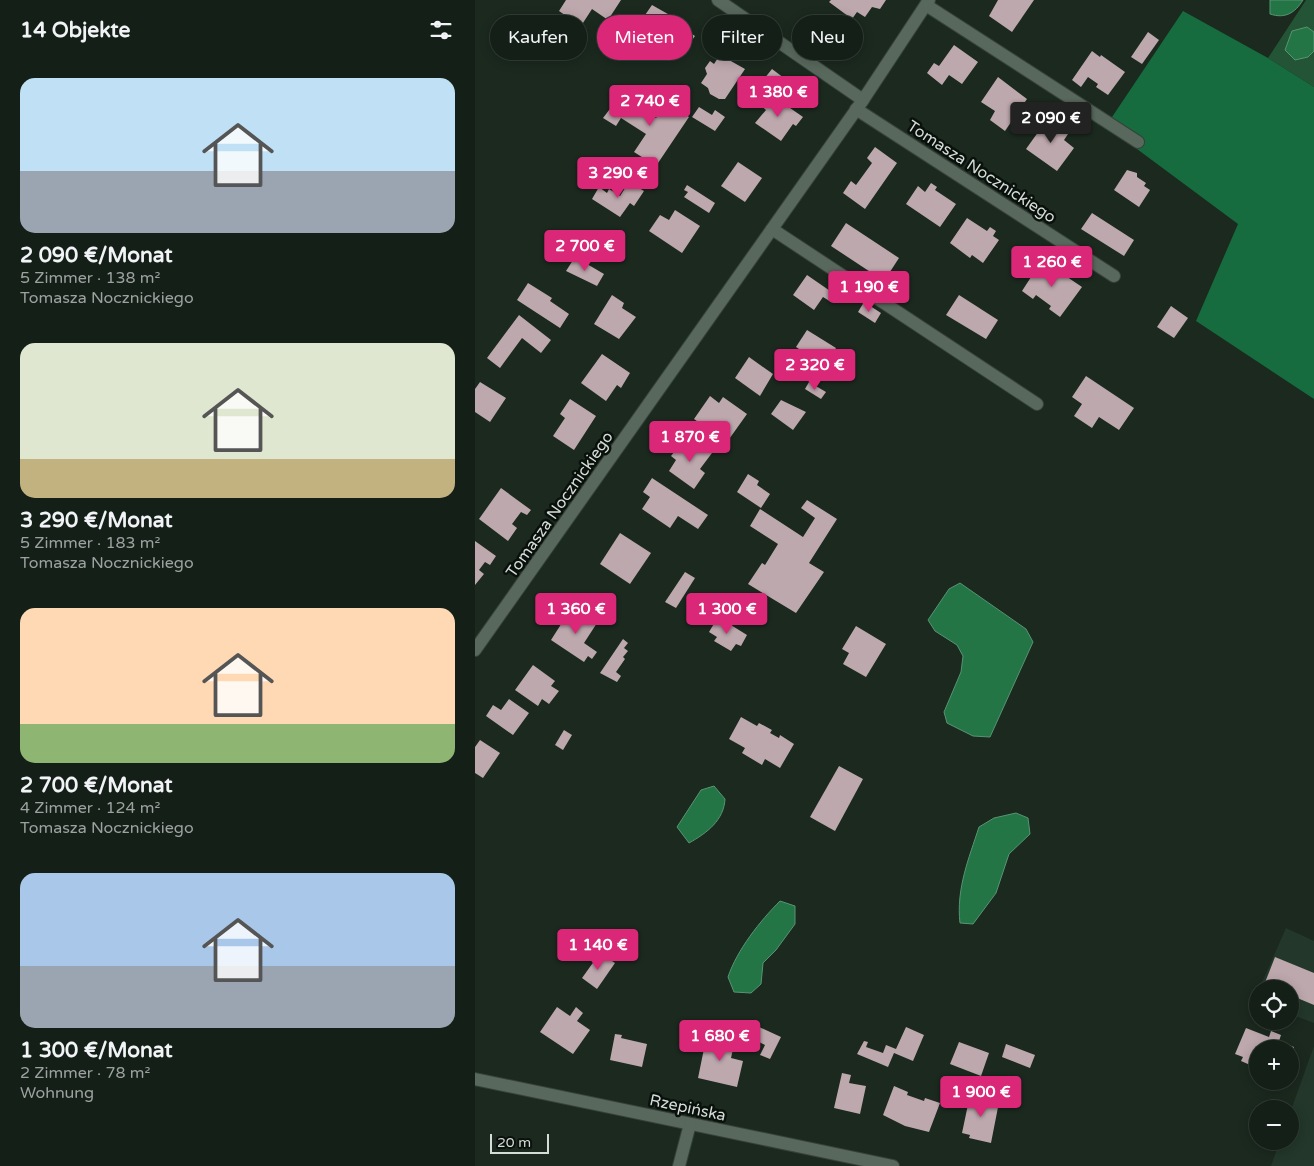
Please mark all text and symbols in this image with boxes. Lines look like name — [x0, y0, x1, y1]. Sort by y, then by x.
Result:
chip: Kaufen — [490, 15, 587, 60]
chip: Mieten — [597, 15, 692, 60]
chip: Filter — [702, 15, 782, 60]
chip: Neu — [792, 15, 863, 60]
icon: filters — [427, 16, 455, 44]
text: 14 Objekte — [20, 18, 130, 43]
pin: 1 380 € — [732, 76, 824, 118]
text: 1 380 € — [748, 82, 808, 102]
pin: 2 740 € — [604, 84, 696, 127]
text: 2 740 € — [620, 91, 680, 111]
pin: 2 090 € — [1005, 102, 1097, 144]
text: 2 090 € — [1021, 108, 1081, 128]
icon: home — [193, 110, 283, 200]
street label: Tomasza Nocznickiego — [903, 116, 1060, 228]
pin: 3 290 € — [572, 156, 664, 199]
text: 3 290 € — [588, 163, 648, 183]
pin: 2 700 € — [539, 230, 631, 272]
text: 2 700 € — [555, 236, 615, 256]
text: 2 090 €/Monat — [20, 243, 172, 268]
pin: 1 260 € — [1006, 246, 1098, 288]
text: 1 260 € — [1022, 252, 1082, 272]
text: 5 Zimmer · 138 m² — [20, 268, 160, 288]
pin: 1 190 € — [823, 270, 915, 313]
text: 1 190 € — [839, 277, 899, 297]
text: Tomasza Nocznickiego — [20, 288, 194, 308]
pin: 2 320 € — [769, 348, 861, 391]
text: 2 320 € — [785, 355, 845, 375]
icon: home — [193, 375, 283, 465]
pin: 1 870 € — [644, 420, 736, 463]
text: 1 870 € — [660, 427, 720, 447]
street label: Tomasza Nocznickiego — [502, 428, 618, 581]
text: 3 290 €/Monat — [20, 508, 172, 533]
text: 5 Zimmer · 183 m² — [20, 533, 160, 553]
text: Tomasza Nocznickiego — [20, 553, 194, 573]
pin: 1 360 € — [530, 592, 622, 635]
pin: 1 300 € — [681, 592, 773, 635]
text: 1 360 € — [546, 599, 606, 619]
text: 1 300 € — [697, 599, 757, 619]
icon: home — [193, 640, 283, 730]
text: 2 700 €/Monat — [20, 773, 172, 798]
text: 4 Zimmer · 124 m² — [20, 798, 160, 818]
text: Tomasza Nocznickiego — [20, 818, 194, 838]
icon: home — [193, 905, 283, 995]
pin: 1 140 € — [552, 928, 644, 971]
text: 1 140 € — [568, 935, 628, 955]
map controls — [1249, 980, 1299, 1150]
button: locate — [1249, 980, 1299, 1030]
pin: 1 680 € — [674, 1020, 766, 1062]
text: 1 680 € — [690, 1026, 750, 1046]
text: 1 300 €/Monat — [20, 1038, 172, 1063]
button: + — [1249, 1040, 1299, 1090]
text: 2 Zimmer · 78 m² — [20, 1063, 150, 1083]
pin: 1 900 € — [935, 1076, 1027, 1118]
text: 1 900 € — [951, 1082, 1011, 1102]
text: Wohnung — [20, 1083, 94, 1103]
street label: Rzepińska — [648, 1090, 728, 1126]
button: − — [1249, 1100, 1299, 1150]
scale bar — [490, 1131, 549, 1154]
text: 20 m — [497, 1134, 531, 1151]

